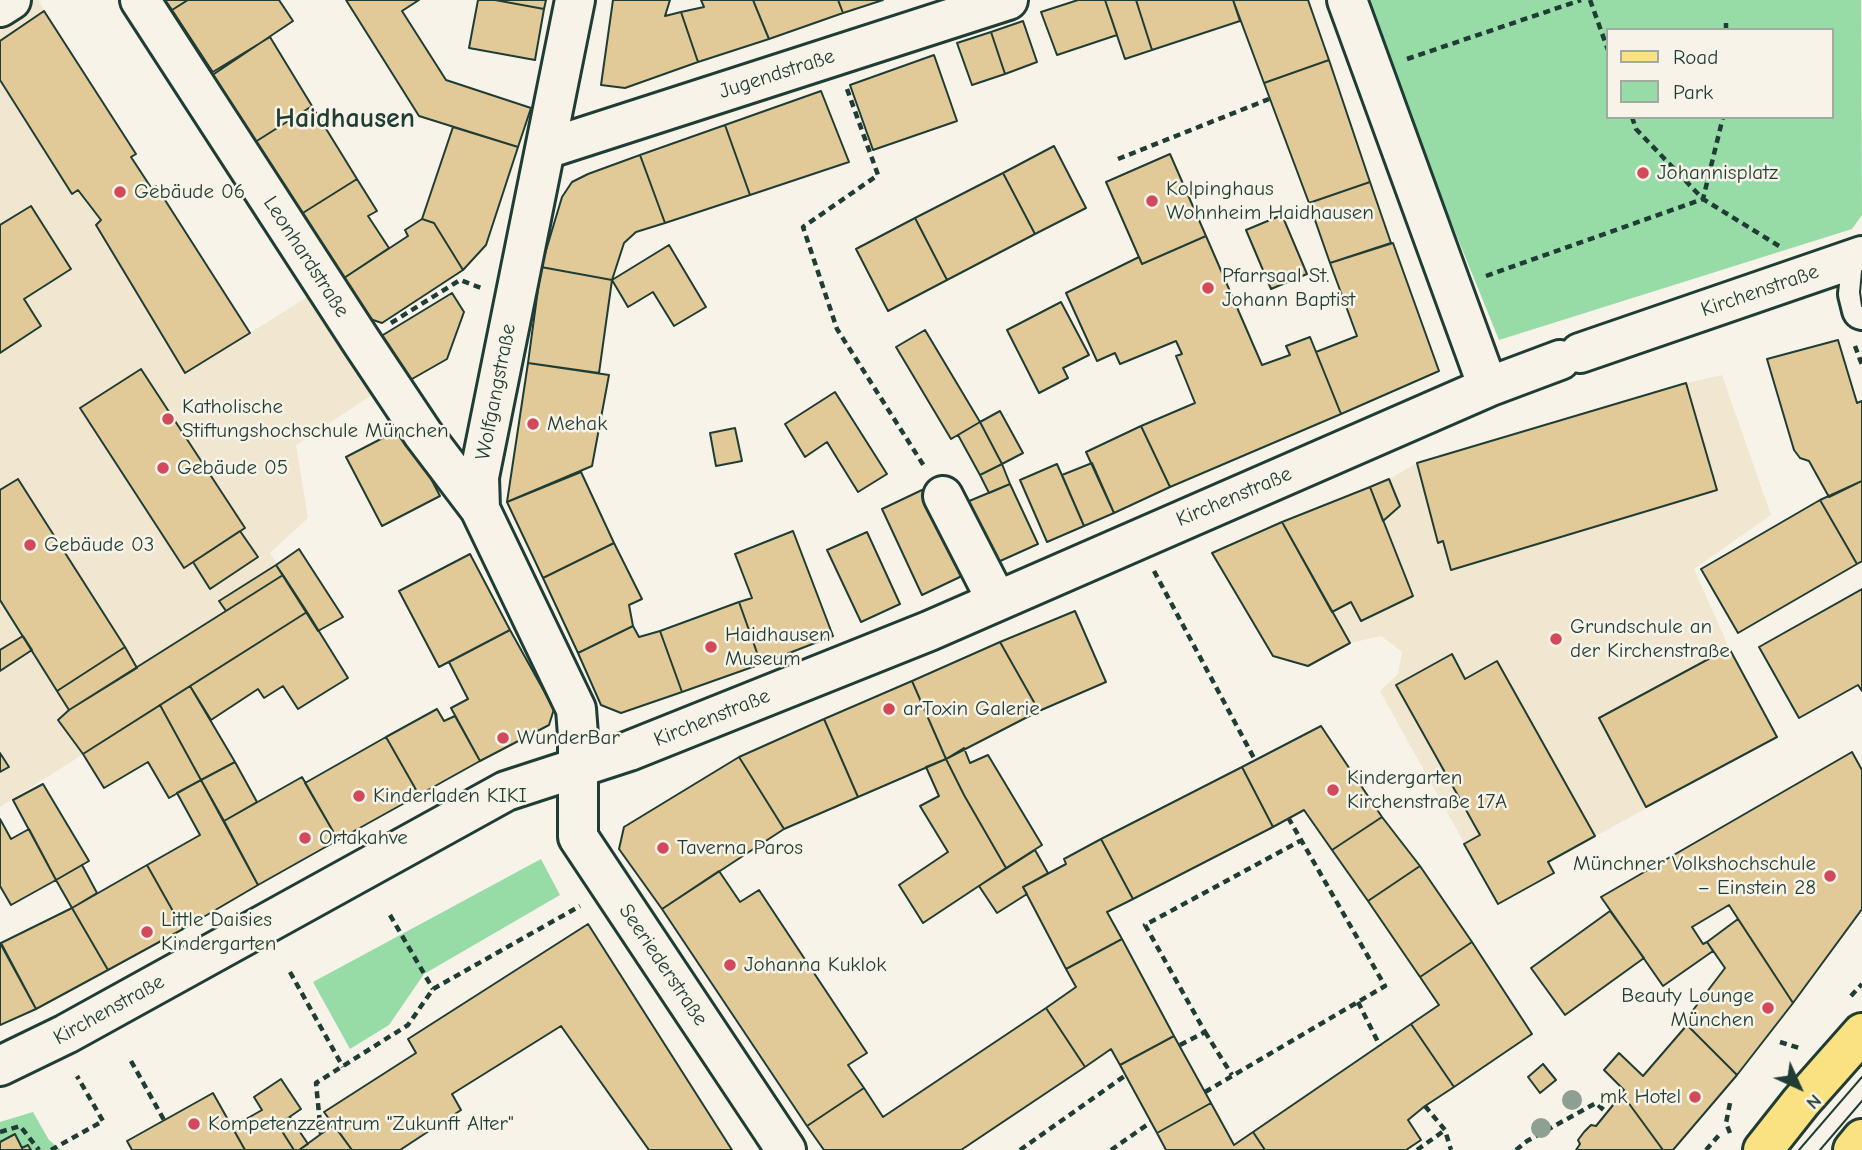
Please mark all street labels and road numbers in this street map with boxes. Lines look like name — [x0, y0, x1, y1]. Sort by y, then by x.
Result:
street label: Jugendstraße — [716, 44, 838, 104]
street label: Leonhardstraße — [257, 192, 355, 322]
street label: Kirchenstraße — [1698, 259, 1822, 323]
street label: Wolfgangstraße — [470, 322, 522, 462]
street label: Kirchenstraße — [1173, 461, 1295, 533]
street label: Kirchenstraße — [650, 683, 774, 753]
street label: Seeriederstraße — [613, 899, 713, 1031]
street label: Kirchenstraße — [49, 969, 169, 1051]

